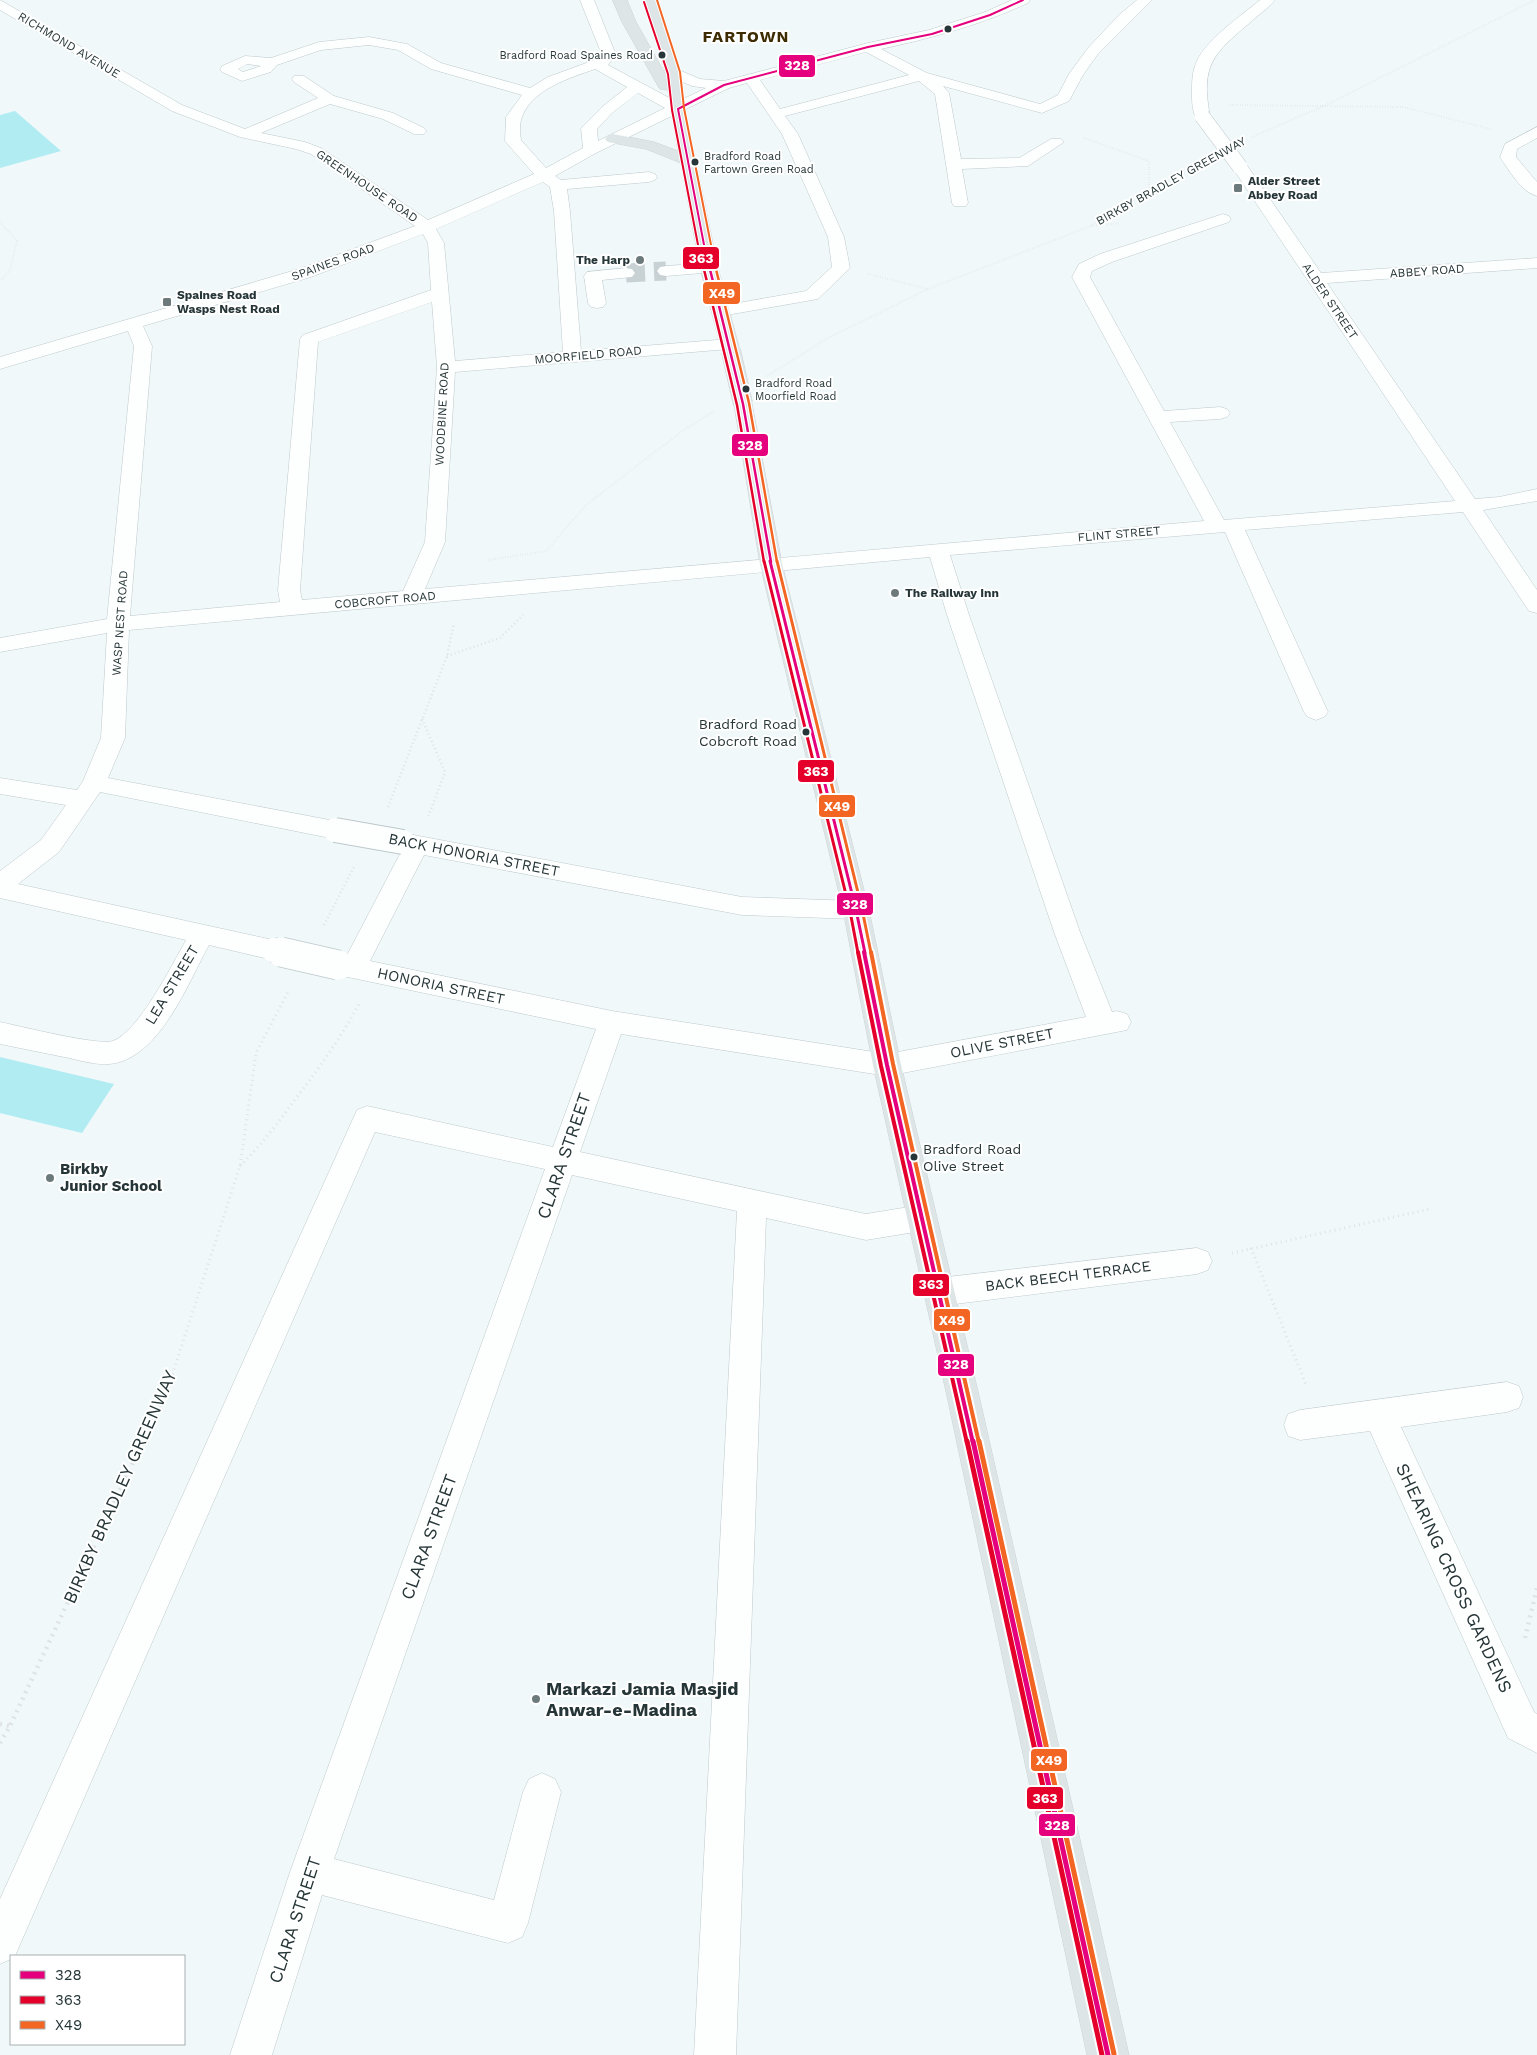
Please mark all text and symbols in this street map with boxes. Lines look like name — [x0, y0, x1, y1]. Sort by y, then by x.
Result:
street label: RICHMOND AVENUE — [15, 9, 123, 81]
unlabelled marker — [943, 24, 953, 34]
district label: FARTOWN — [703, 27, 789, 46]
place label: Bradford Road Spaines Road — [499, 49, 653, 62]
marker: Bradford Road Spaines Road — [657, 50, 667, 60]
line badge: 328 — [778, 54, 816, 78]
text: 328 — [784, 57, 810, 73]
street label: BIRKBY BRADLEY GREENWAY — [1094, 134, 1248, 228]
street label: GREENHOUSE ROAD — [313, 147, 421, 225]
place label: Bradford Road Fartown Green Road — [704, 150, 814, 176]
marker: Bradford Road Fartown Green Road — [690, 157, 700, 167]
place label: Alder Street Abbey Road — [1248, 174, 1321, 202]
marker: Alder Street Abbey Road — [1232, 182, 1244, 194]
street label: SPAINES ROAD — [290, 240, 376, 284]
line badge: 363 — [682, 246, 720, 270]
text: 363 — [688, 250, 714, 266]
place label: The Harp — [576, 253, 630, 267]
marker: The Harp — [634, 254, 646, 266]
street label: ALDER STREET — [1299, 260, 1361, 342]
street label: ABBEY ROAD — [1389, 261, 1465, 281]
line badge: X49 — [702, 281, 741, 305]
text: X49 — [709, 285, 735, 301]
place label: Spaines Road Wasps Nest Road — [177, 288, 280, 316]
marker: Spaines Road Wasps Nest Road — [161, 296, 173, 308]
street label: MOORFIELD ROAD — [534, 343, 642, 367]
street label: WOODBINE ROAD — [432, 362, 452, 466]
place label: Bradford Road Moorfield Road — [755, 377, 836, 403]
marker: Bradford Road Moorfield Road — [741, 384, 751, 394]
line badge: 328 — [731, 433, 769, 457]
text: 328 — [737, 437, 763, 453]
street label: FLINT STREET — [1077, 523, 1161, 545]
street label: WASP NEST ROAD — [109, 570, 131, 676]
place label: The Railway Inn — [905, 586, 999, 600]
marker: The Railway Inn — [889, 587, 901, 599]
street label: COBCROFT ROAD — [334, 589, 436, 611]
place label: Bradford Road Cobcroft Road — [699, 716, 797, 749]
marker: Bradford Road Cobcroft Road — [801, 727, 811, 737]
line badge: 363 — [797, 759, 835, 783]
text: 363 — [803, 763, 829, 779]
line badge: X49 — [818, 794, 856, 818]
text: X49 — [824, 798, 850, 814]
street label: BACK HONORIA STREET — [387, 830, 561, 880]
line badge: 328 — [836, 892, 874, 916]
text: 328 — [842, 896, 868, 912]
street label: LEA STREET — [141, 942, 203, 1028]
street label: HONORIA STREET — [376, 964, 506, 1008]
street label: OLIVE STREET — [949, 1024, 1055, 1062]
street label: CLARA STREET — [532, 1090, 595, 1222]
place label: Bradford Road Olive Street — [923, 1141, 1021, 1174]
marker: Bradford Road Olive Street — [909, 1152, 919, 1162]
place label: Birkby Junior School — [60, 1160, 162, 1195]
marker: Birkby Junior School — [44, 1172, 56, 1184]
street label: BACK BEECH TERRACE — [984, 1257, 1152, 1295]
line badge: 363 — [912, 1273, 950, 1297]
text: 363 — [918, 1276, 944, 1292]
line badge: X49 — [933, 1308, 971, 1332]
text: X49 — [939, 1312, 965, 1328]
line badge: 328 — [937, 1353, 975, 1377]
text: 328 — [943, 1356, 969, 1372]
street label: BIRKBY BRADLEY GREENWAY — [58, 1366, 181, 1607]
street label: SHEARING CROSS GARDENS — [1392, 1460, 1517, 1696]
street label: CLARA STREET — [396, 1471, 461, 1602]
place label: Markazi Jamia Masjid Anwar-e-Madina — [546, 1678, 739, 1720]
marker: Markazi Jamia Masjid Anwar-e-Madina — [530, 1693, 542, 1705]
line badge: X49 — [1030, 1748, 1068, 1772]
text: X49 — [1036, 1752, 1062, 1768]
line badge: 363 — [1026, 1786, 1064, 1810]
text: 363 — [1032, 1790, 1058, 1806]
line badge: 328 — [1038, 1813, 1076, 1837]
text: 328 — [1044, 1817, 1070, 1833]
street label: CLARA STREET — [264, 1854, 325, 1986]
legend — [10, 1955, 185, 2045]
text: 328 — [55, 1966, 82, 1984]
text: 363 — [55, 1991, 82, 2009]
text: X49 — [55, 2016, 82, 2034]

